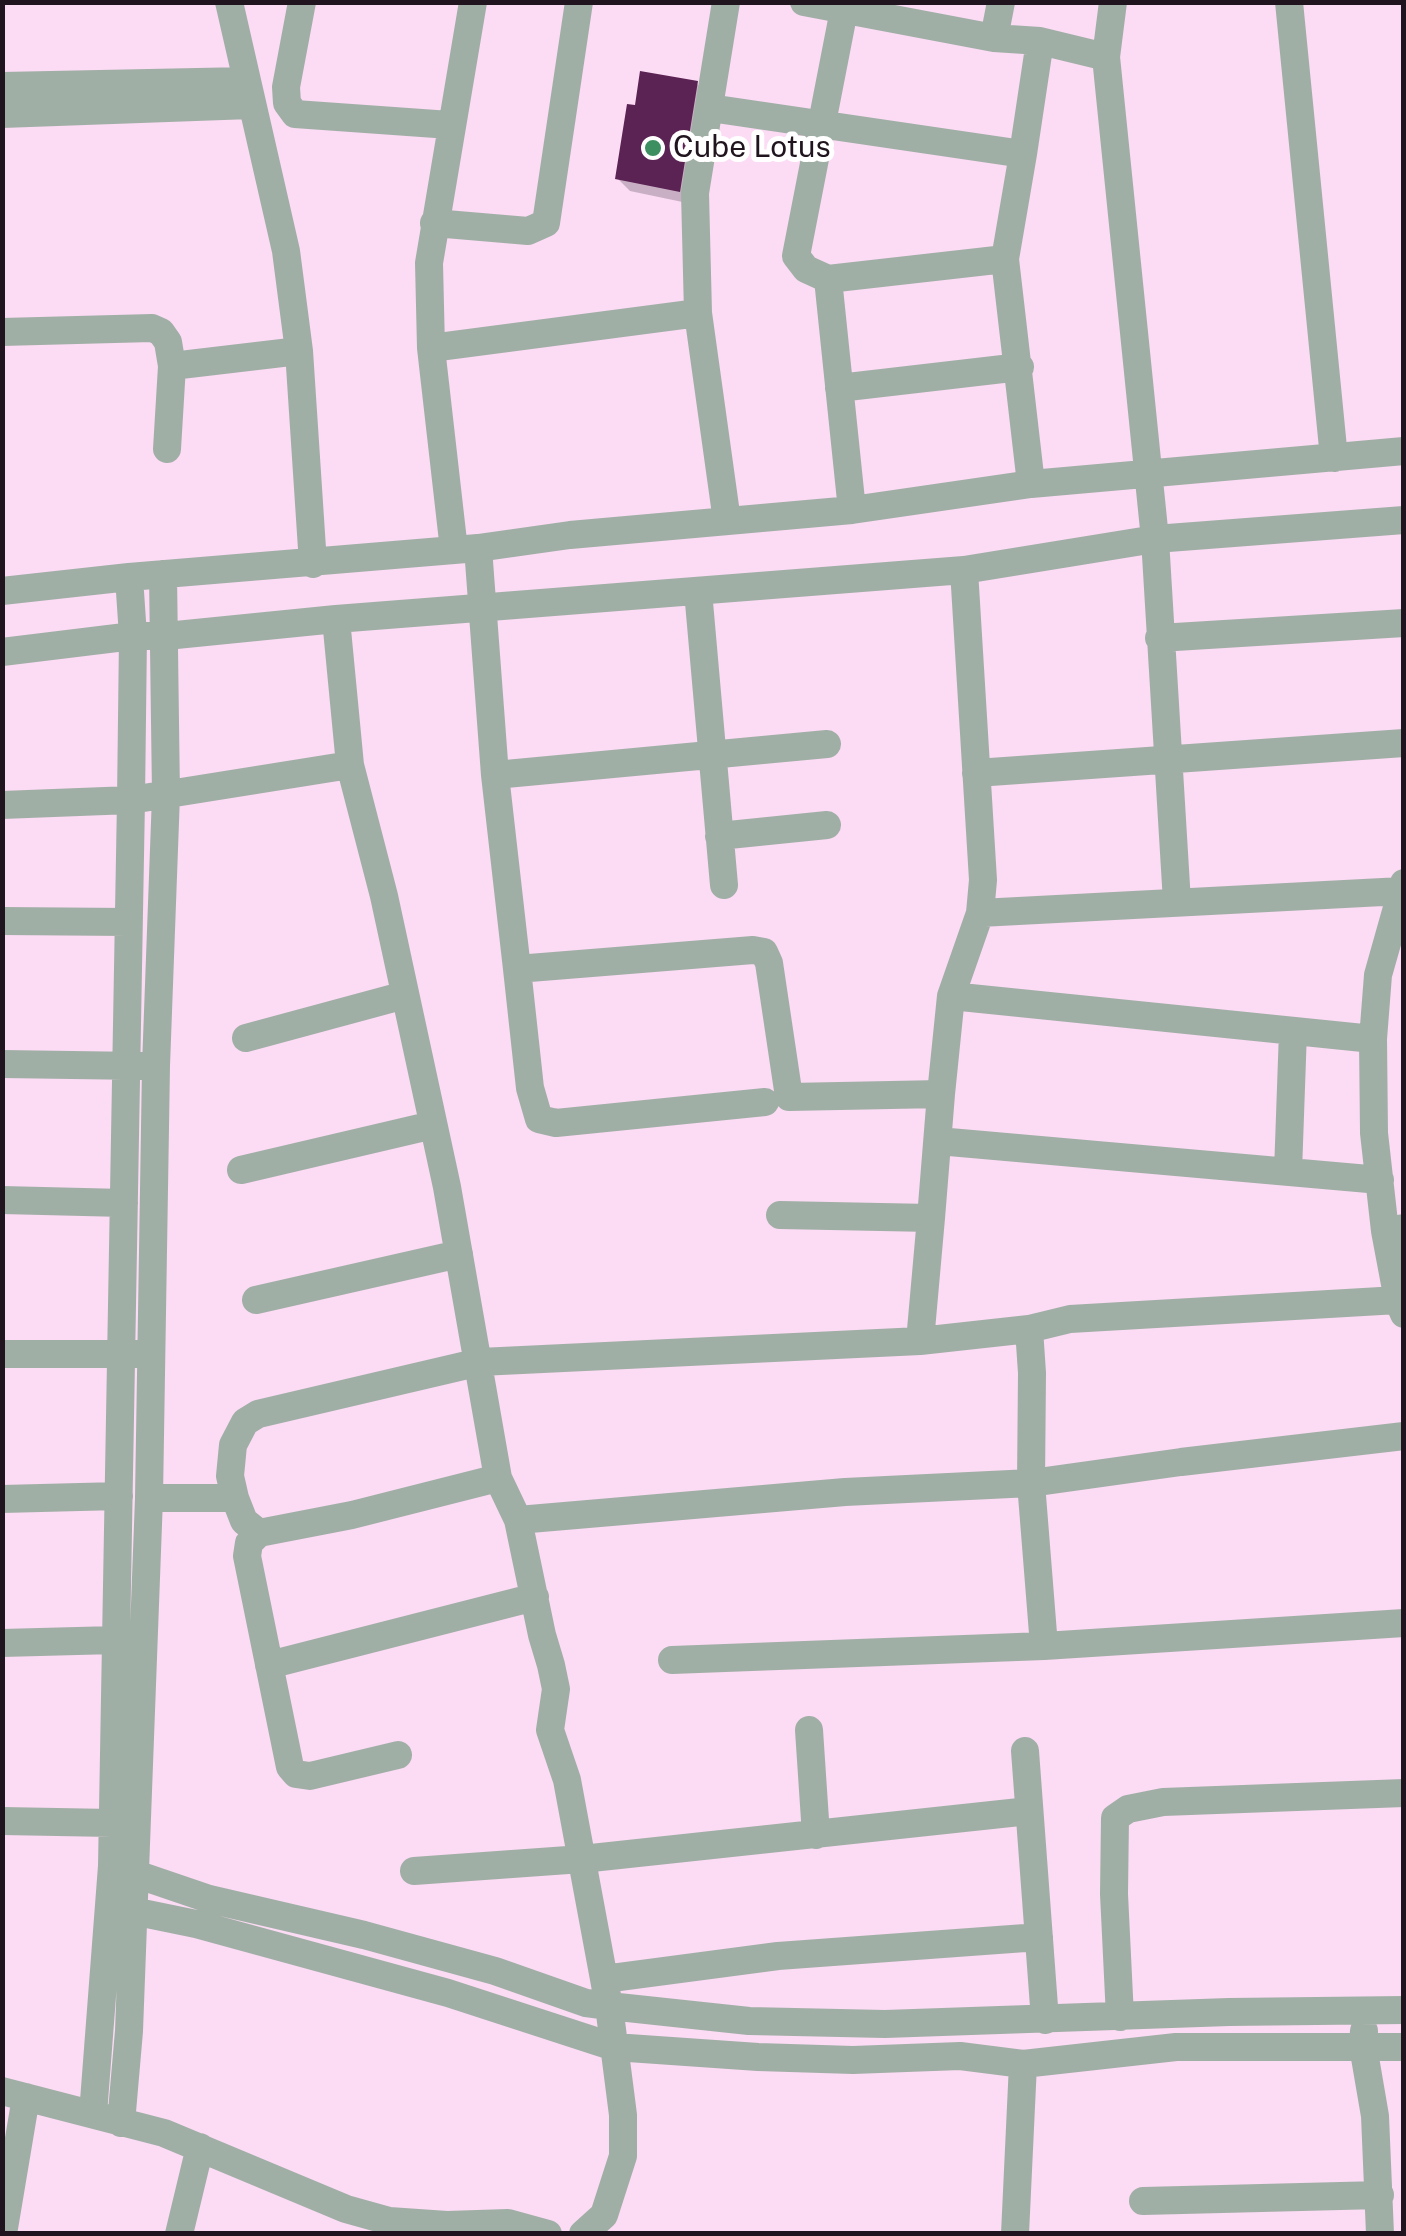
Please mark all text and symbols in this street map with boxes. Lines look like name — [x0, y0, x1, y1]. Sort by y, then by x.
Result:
place label: Cube Lotus — [673, 130, 831, 166]
marker: Cube Lotus — [642, 137, 664, 159]

